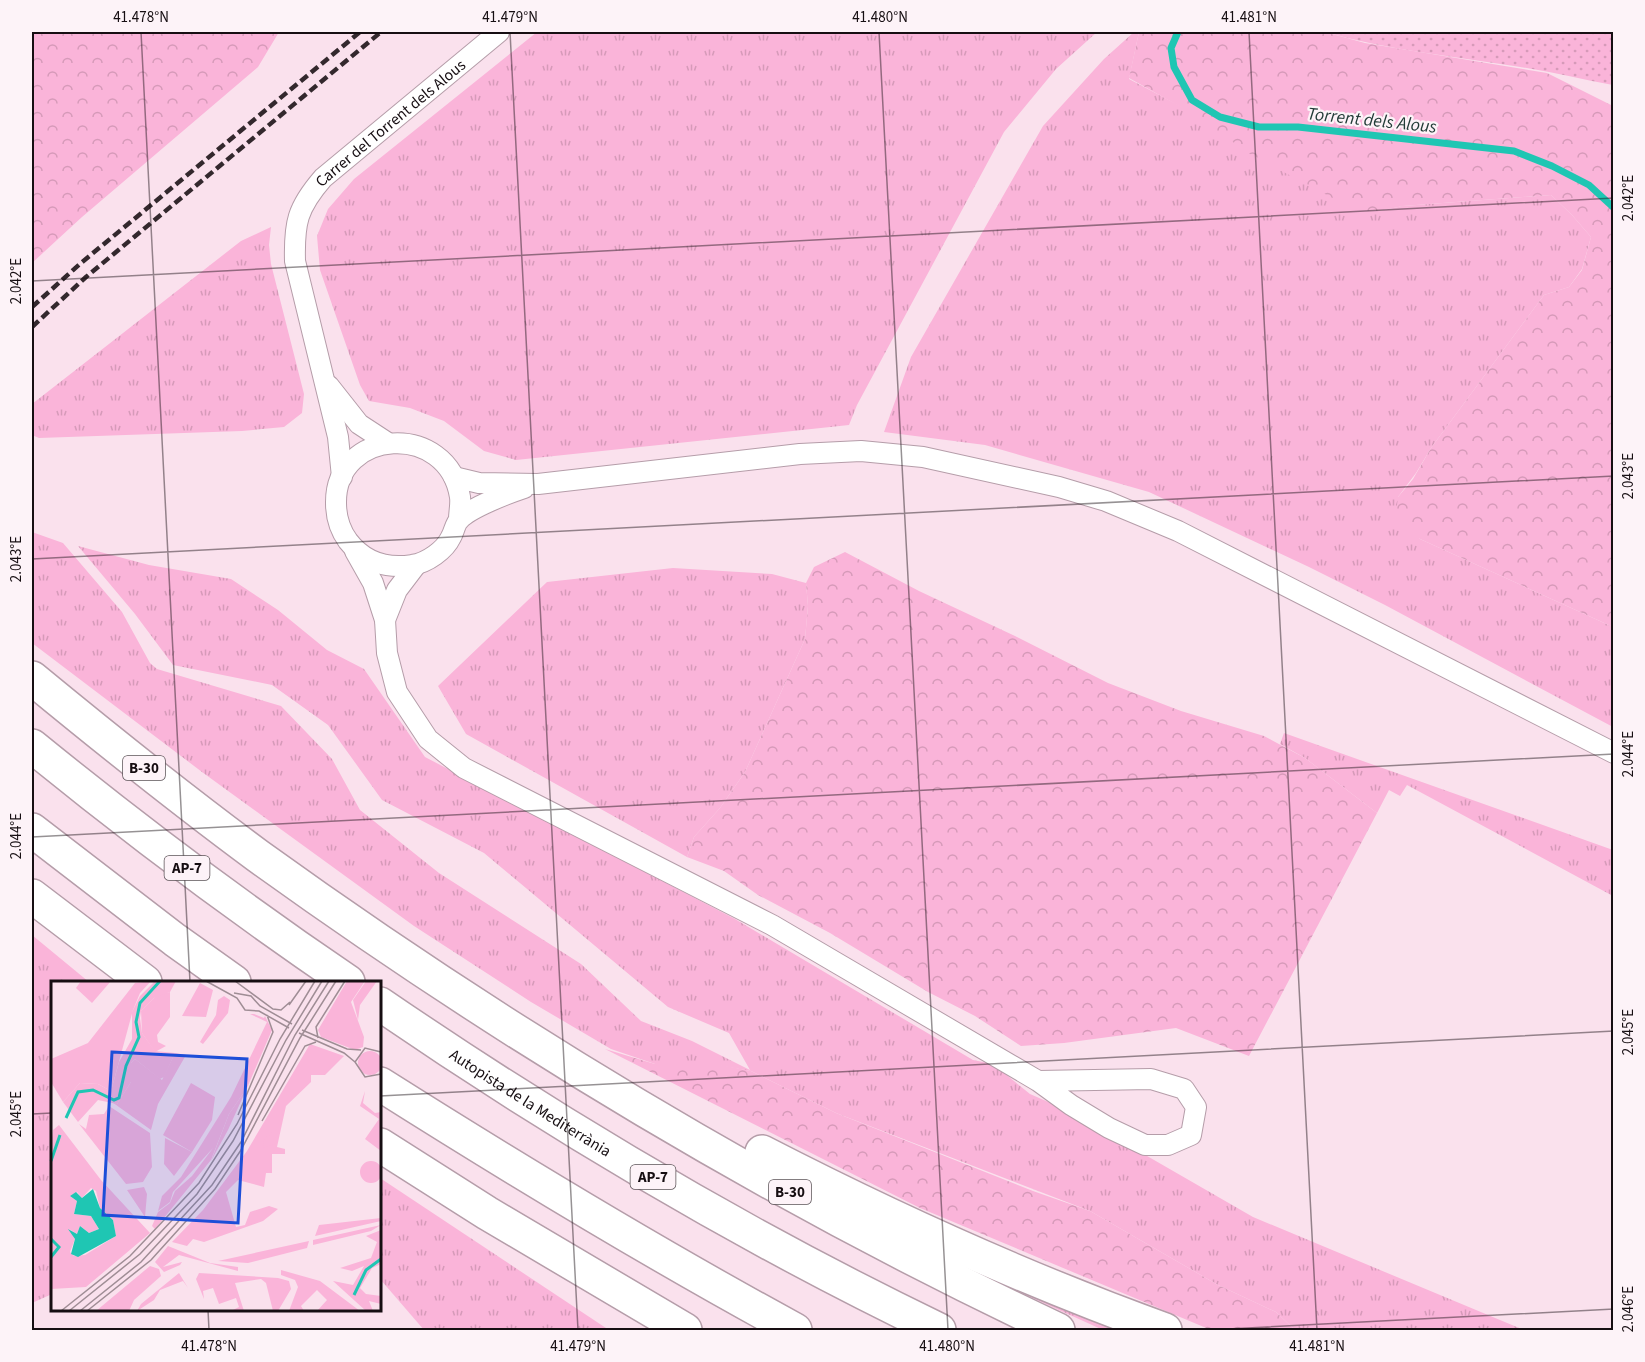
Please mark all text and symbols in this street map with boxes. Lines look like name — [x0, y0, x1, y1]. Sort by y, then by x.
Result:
text: 41.478°N — [113, 7, 169, 28]
text: 41.479°N — [482, 7, 538, 28]
text: 41.480°N — [852, 7, 908, 28]
text: 41.481°N — [1221, 7, 1277, 28]
street label: Carrer del Torrent dels Alous — [310, 54, 471, 192]
water label: Torrent dels Alous — [1306, 101, 1438, 140]
text: 2.042°E — [1618, 175, 1639, 221]
text: 2.042°E — [6, 258, 27, 304]
text: 2.043°E — [1618, 453, 1639, 499]
text: 2.043°E — [6, 536, 27, 582]
text: 2.044°E — [1618, 731, 1639, 777]
road number: B-30 — [123, 756, 165, 780]
text: 2.044°E — [6, 813, 27, 859]
road number: AP-7 — [164, 856, 210, 880]
inset map — [51, 981, 381, 1311]
text: 2.045°E — [1618, 1009, 1639, 1055]
street label: Autopista de la Mediterrània — [445, 1044, 615, 1162]
text: 2.045°E — [6, 1091, 27, 1137]
road number: AP-7 — [630, 1165, 676, 1189]
road number: B-30 — [769, 1180, 811, 1204]
text: 2.046°E — [1618, 1286, 1639, 1332]
text: 41.478°N — [181, 1336, 237, 1357]
text: 41.479°N — [550, 1336, 606, 1357]
text: 41.480°N — [919, 1336, 975, 1357]
text: 41.481°N — [1289, 1336, 1345, 1357]

